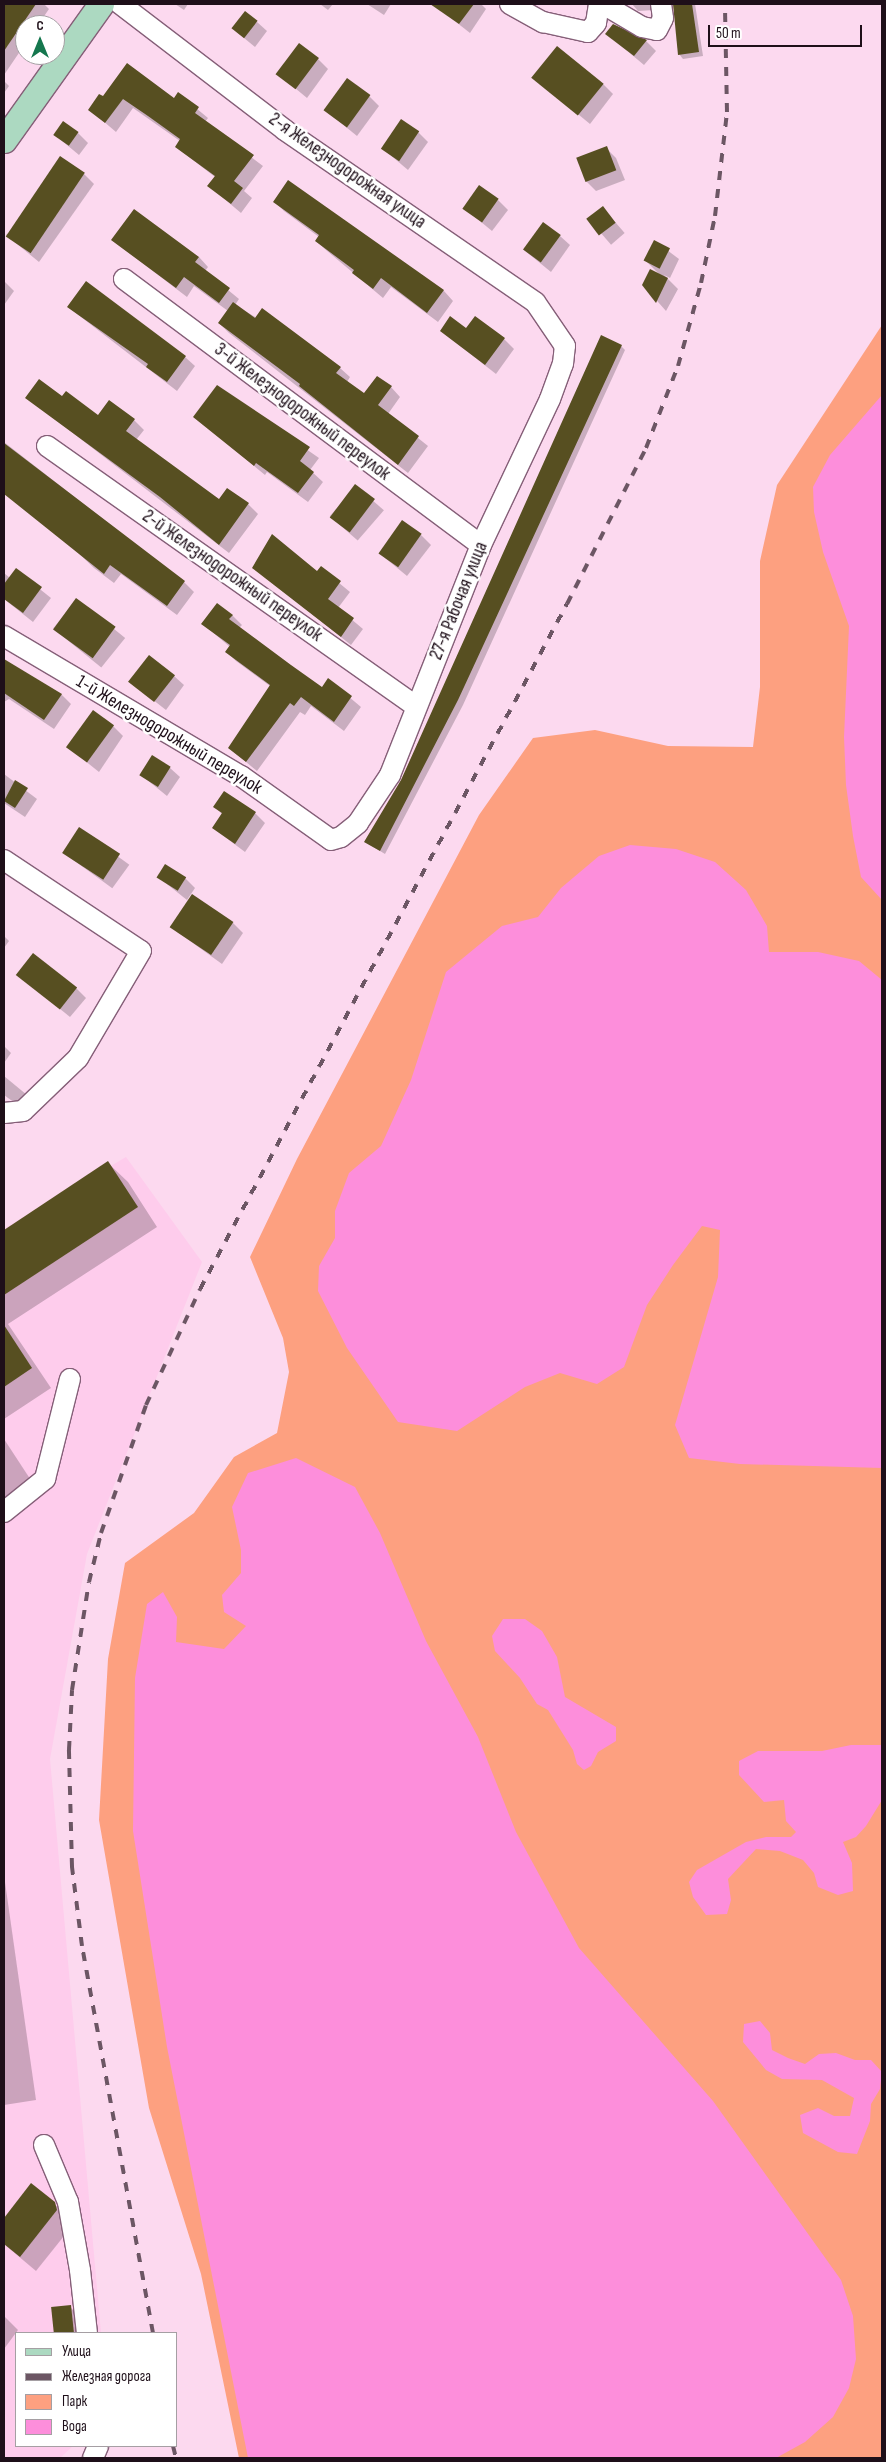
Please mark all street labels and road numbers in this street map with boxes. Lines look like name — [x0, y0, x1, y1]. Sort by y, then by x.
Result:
street label: 2-я Железнодорожная улица — [264, 108, 430, 234]
street label: 3-й Железнодорожный переулок — [209, 338, 395, 486]
street label: 2-й Железнодорожный переулок — [138, 505, 326, 647]
street label: 27-я Рабочая улица — [425, 539, 493, 663]
street label: 1-й Железнодорожный переулок — [72, 670, 266, 800]

